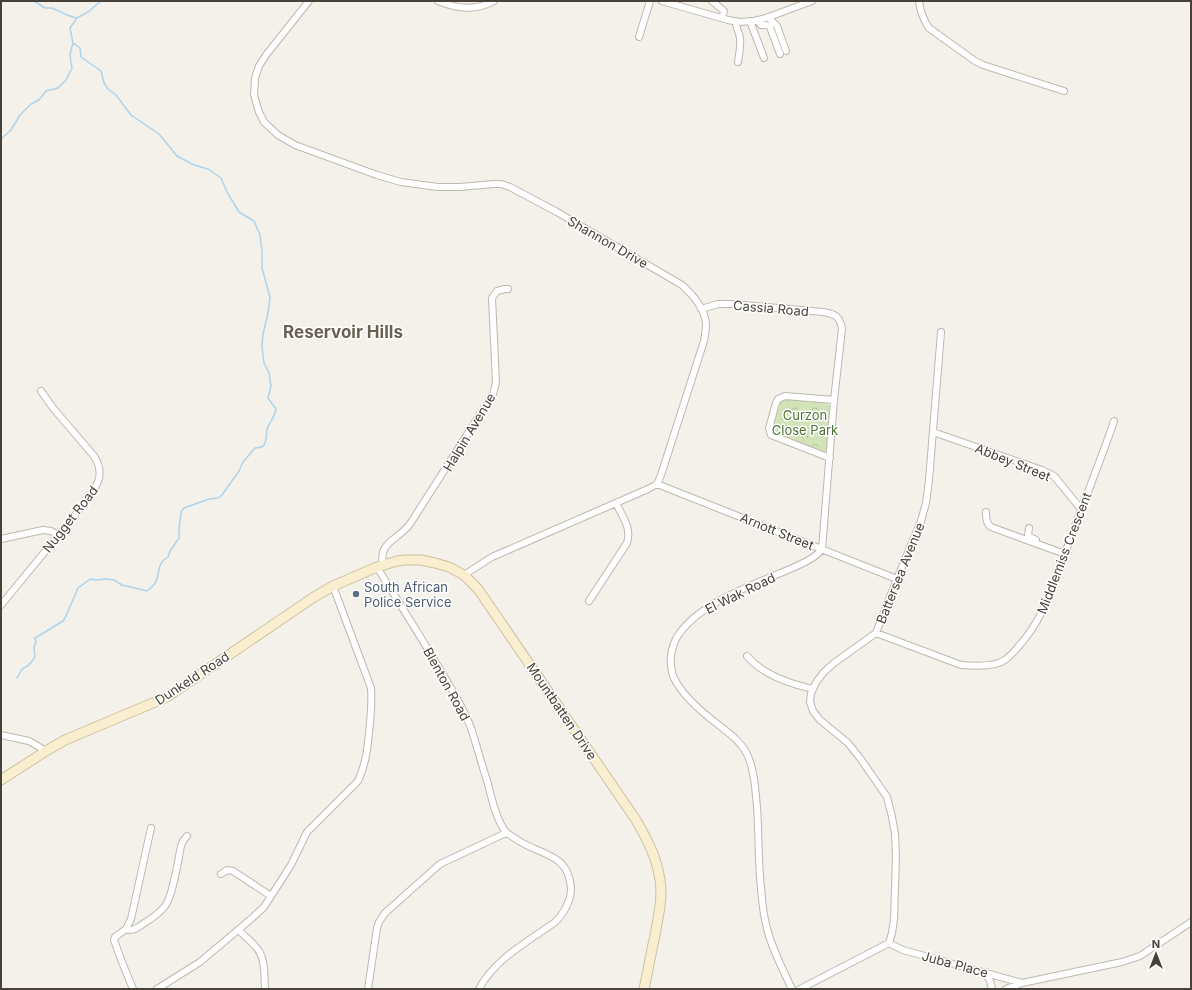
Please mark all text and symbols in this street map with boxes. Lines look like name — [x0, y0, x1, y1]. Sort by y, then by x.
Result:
street label: Shannon Drive — [565, 213, 651, 271]
street label: Cassia Road — [732, 297, 810, 319]
district label: Reservoir Hills — [283, 322, 403, 342]
street label: Halpin Avenue — [439, 390, 499, 474]
park label: Curzon Close Park — [772, 407, 838, 438]
street label: Abbey Street — [973, 440, 1053, 484]
street label: Nugget Road — [39, 482, 101, 556]
street label: Middlemiss Crescent — [1033, 490, 1095, 616]
street label: Arnott Street — [738, 509, 816, 553]
street label: Battersea Avenue — [872, 520, 928, 626]
street label: El Wak Road — [702, 569, 778, 617]
place label: South African Police Service — [364, 579, 451, 610]
marker: South African Police Service — [351, 589, 361, 599]
street label: Blenton Road — [420, 644, 474, 724]
street label: Dunkeld Road — [152, 648, 232, 708]
street label: Mountbatten Drive — [524, 659, 600, 763]
north arrow — [1136, 934, 1176, 974]
text: N — [1152, 937, 1160, 951]
street label: Juba Place — [920, 947, 990, 981]

